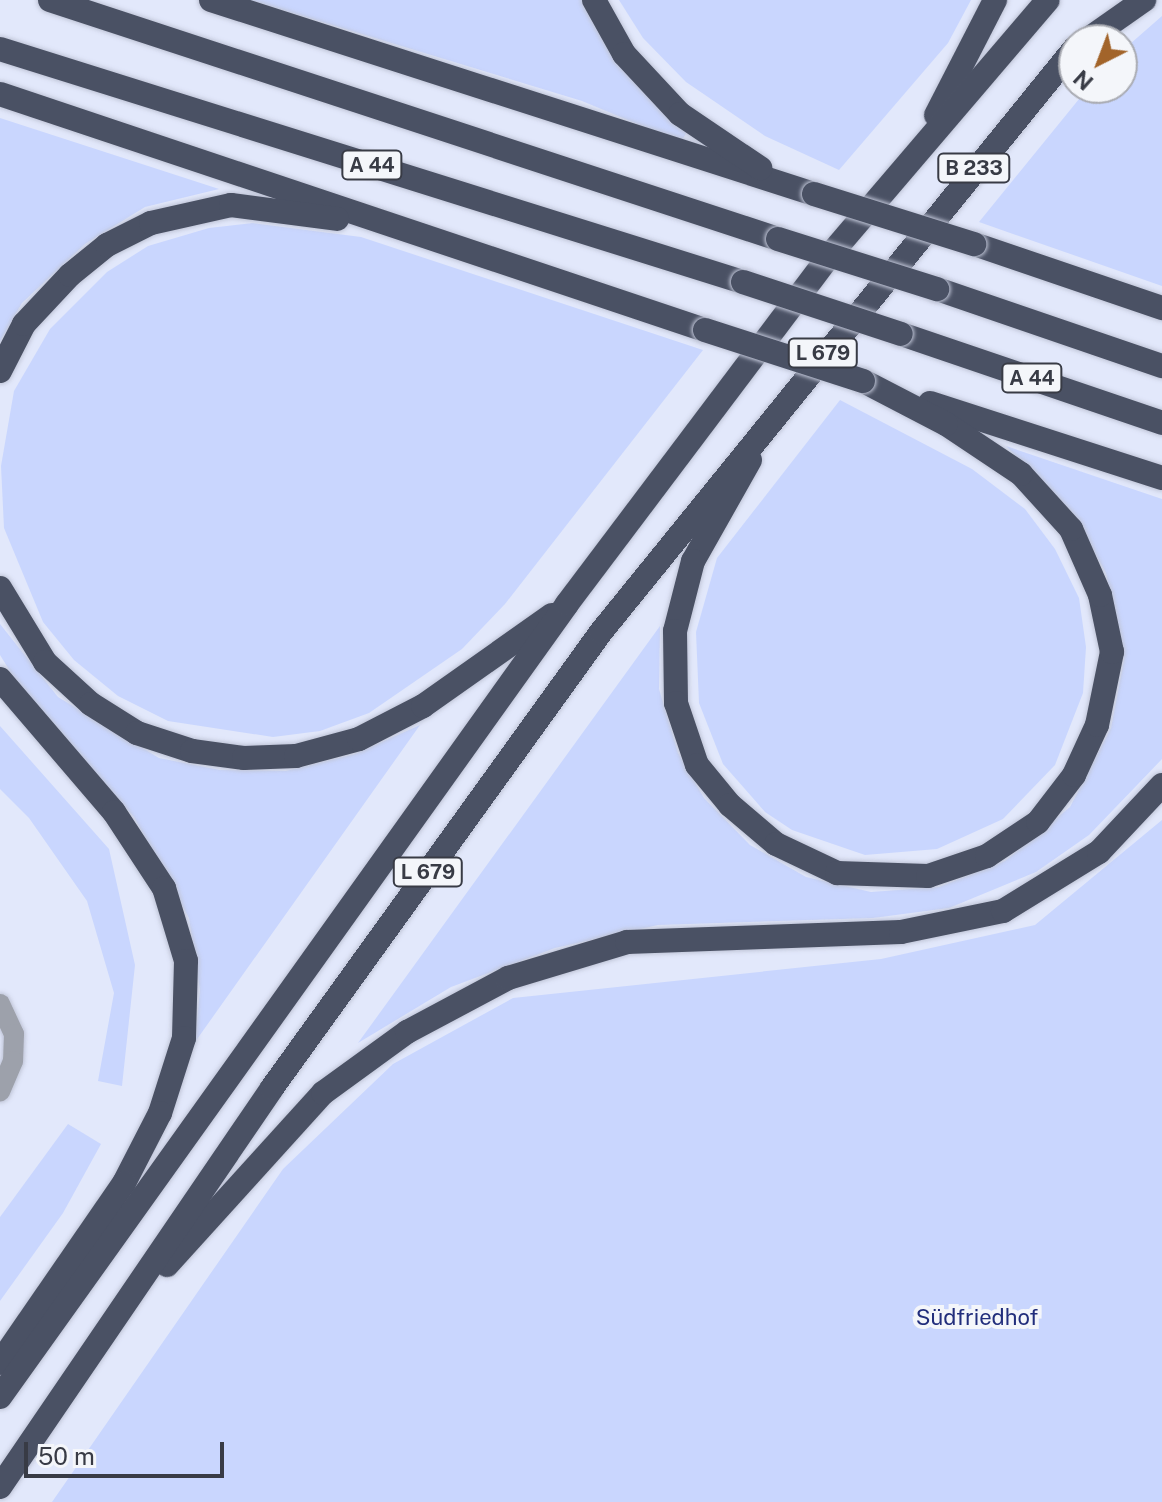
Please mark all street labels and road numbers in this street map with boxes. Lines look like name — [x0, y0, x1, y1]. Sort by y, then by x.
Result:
road number: A 44 — [340, 149, 404, 181]
road number: B 233 — [936, 152, 1012, 184]
road number: L 679 — [787, 337, 859, 369]
road number: A 44 — [1000, 362, 1064, 394]
road number: L 679 — [392, 856, 464, 888]

